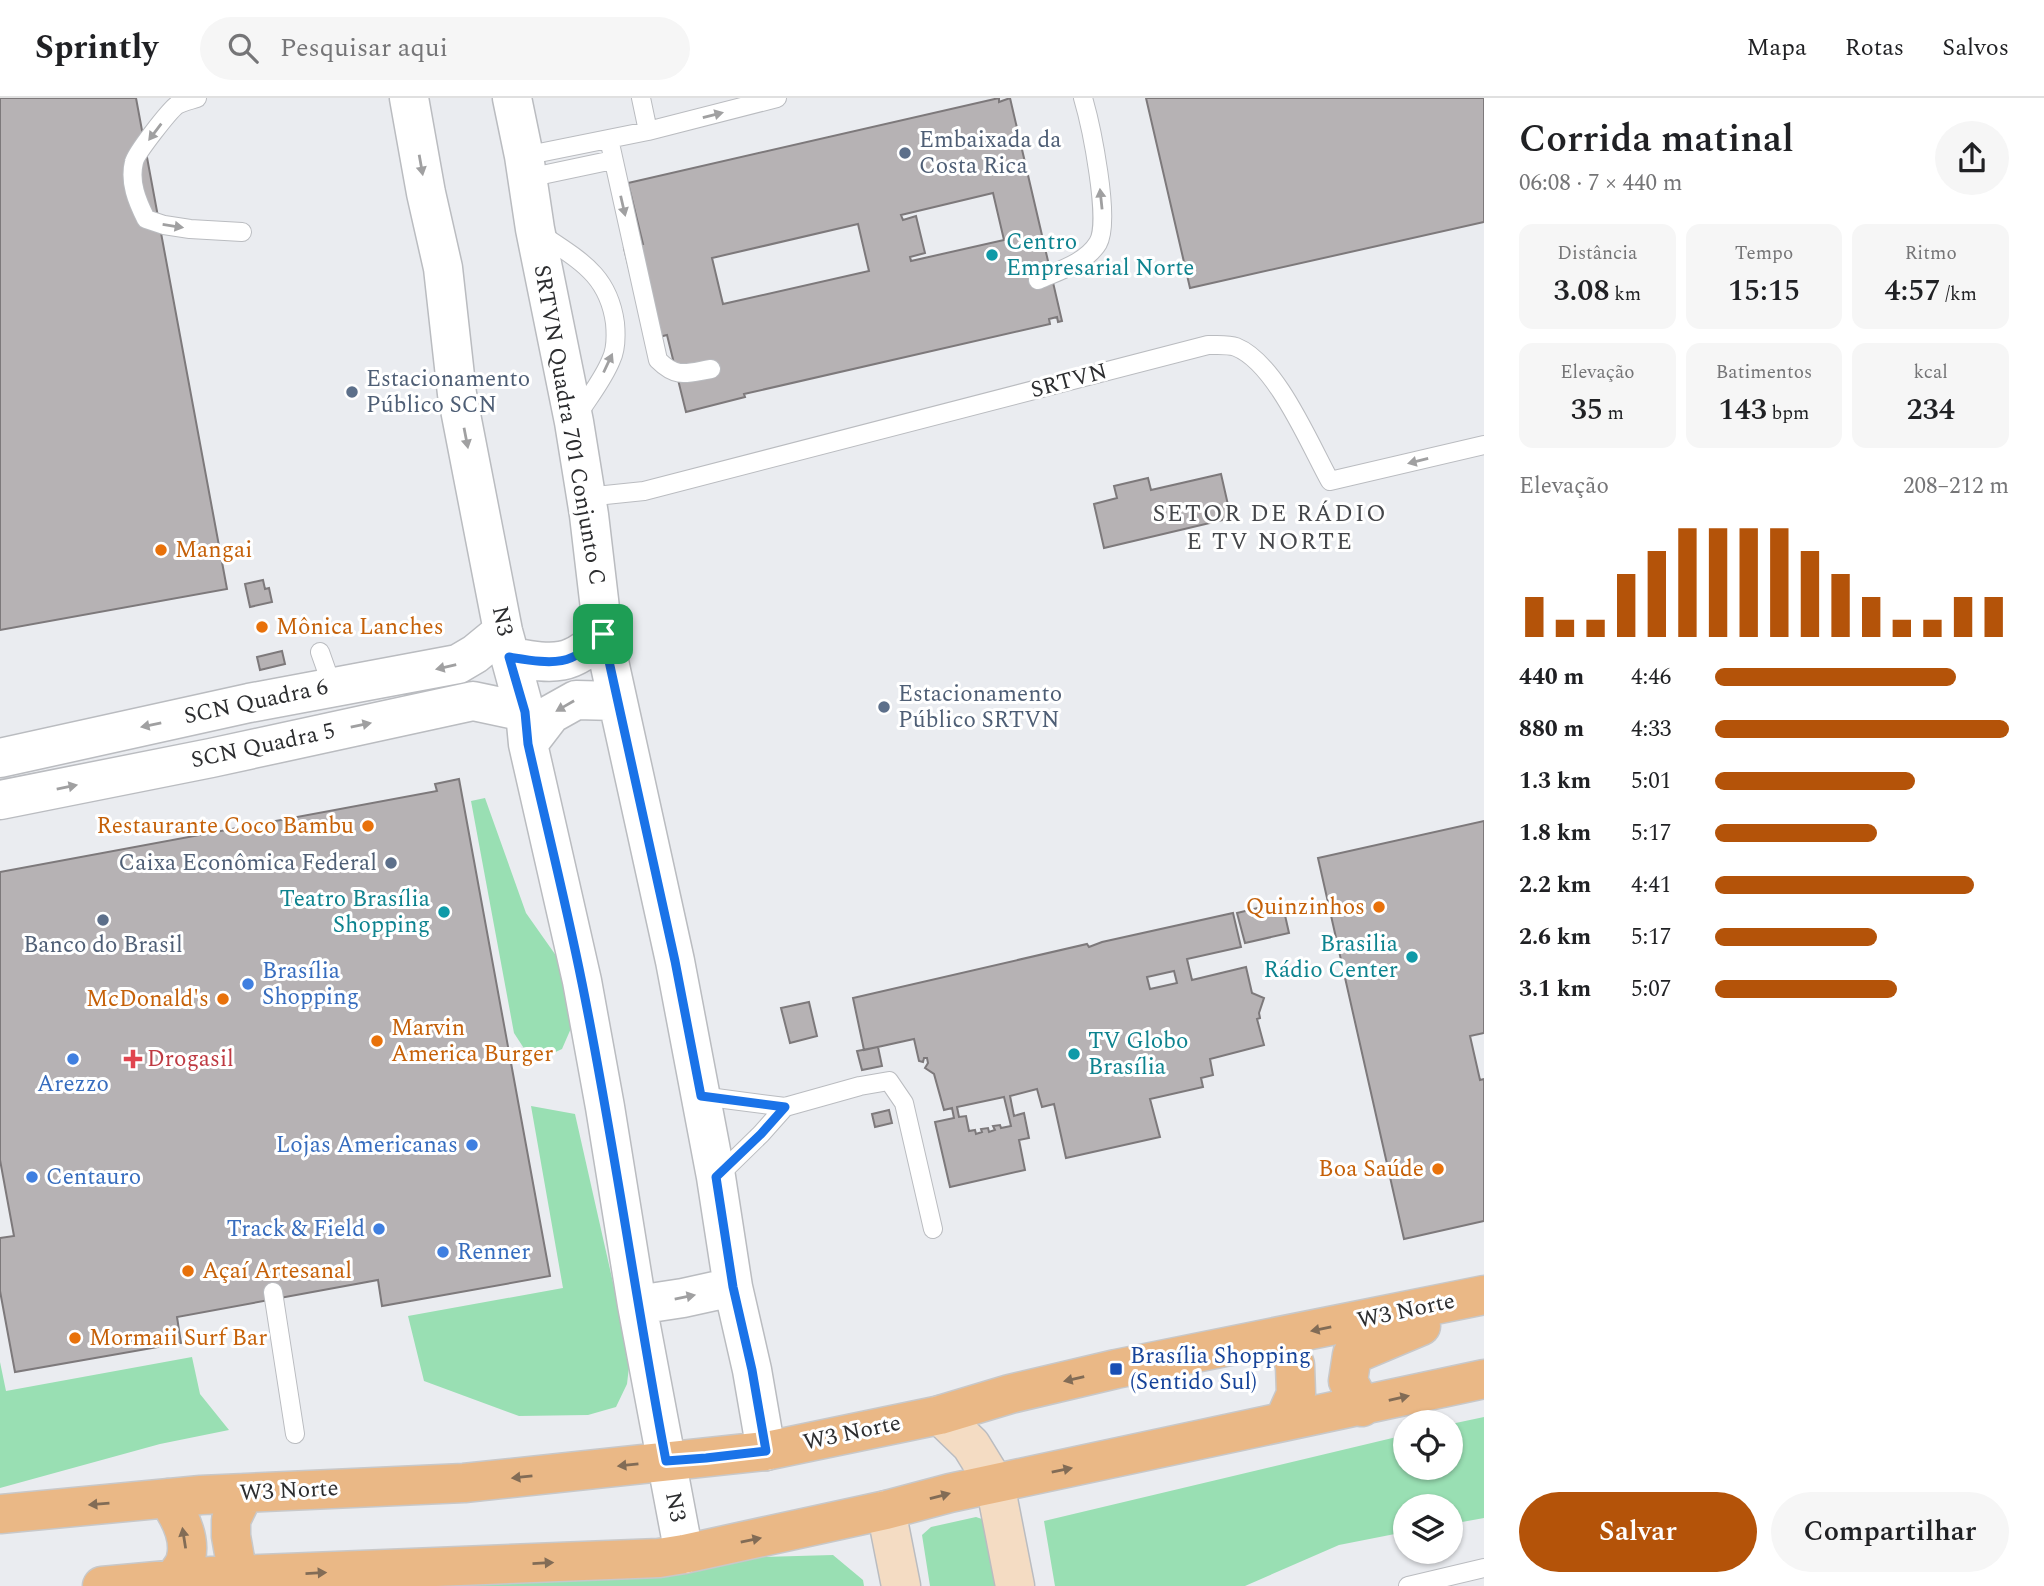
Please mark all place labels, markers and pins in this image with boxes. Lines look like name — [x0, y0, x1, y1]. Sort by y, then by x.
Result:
place label: Embaixada da Costa Rica — [919, 123, 1062, 184]
marker: Embaixada da Costa Rica — [897, 145, 913, 161]
place label: Centro Empresarial Norte — [1006, 225, 1194, 286]
marker: Centro Empresarial Norte — [984, 247, 1000, 263]
place label: Estacionamento Público SCN — [366, 362, 530, 423]
marker: Estacionamento Público SCN — [344, 384, 360, 400]
place label: Mangai — [175, 533, 252, 568]
marker: Mangai — [153, 542, 169, 558]
pin — [573, 604, 633, 664]
place label: Mônica Lanches — [276, 610, 444, 645]
marker: Mônica Lanches — [254, 619, 270, 635]
place label: Estacionamento Público SRTVN — [898, 677, 1062, 738]
marker: Estacionamento Público SRTVN — [876, 699, 892, 715]
place label: Restaurante Coco Bambu — [97, 809, 354, 844]
marker: Restaurante Coco Bambu — [360, 818, 376, 834]
place label: Caixa Econômica Federal — [119, 846, 377, 881]
marker: Caixa Econômica Federal — [383, 855, 399, 871]
place label: Teatro Brasília Shopping — [279, 882, 430, 943]
place label: Quinzinhos — [1246, 890, 1365, 925]
marker: Quinzinhos — [1371, 899, 1387, 915]
marker: Teatro Brasília Shopping — [436, 904, 452, 920]
marker: Banco do Brasil — [95, 912, 111, 928]
place label: Brasilia Rádio Center — [1263, 927, 1398, 988]
place label: Banco do Brasil — [23, 928, 183, 963]
marker: Brasilia Rádio Center — [1404, 949, 1420, 965]
place label: Brasília Shopping — [262, 954, 359, 1015]
marker: Brasília Shopping — [240, 976, 256, 992]
place label: McDonald's — [86, 982, 209, 1017]
marker: McDonald's — [215, 991, 231, 1007]
place label: Marvin America Burger — [391, 1011, 553, 1072]
place label: TV Globo Brasília — [1088, 1024, 1188, 1085]
marker: Marvin America Burger — [369, 1033, 385, 1049]
place label: Drogasil — [147, 1042, 234, 1077]
marker: TV Globo Brasília — [1066, 1046, 1082, 1062]
marker: Arezzo — [65, 1051, 81, 1067]
marker: Drogasil — [125, 1051, 141, 1067]
place label: Arezzo — [37, 1067, 109, 1102]
place label: Lojas Americanas — [276, 1128, 458, 1163]
marker: Lojas Americanas — [464, 1137, 480, 1153]
place label: Boa Saúde — [1318, 1152, 1424, 1187]
place label: Centauro — [46, 1160, 141, 1195]
marker: Boa Saúde — [1430, 1161, 1446, 1177]
marker: Centauro — [24, 1169, 40, 1185]
place label: Track & Field — [226, 1212, 365, 1247]
marker: Track & Field — [371, 1221, 387, 1237]
place label: Renner — [457, 1235, 530, 1270]
marker: Renner — [435, 1244, 451, 1260]
place label: Açaí Artesanal — [202, 1254, 352, 1289]
marker: Açaí Artesanal — [180, 1263, 196, 1279]
place label: Mormaii Surf Bar — [89, 1321, 267, 1356]
marker: Mormaii Surf Bar — [67, 1330, 83, 1346]
place label: Brasília Shopping (Sentido Sul) — [1130, 1339, 1311, 1400]
marker: Brasília Shopping (Sentido Sul) — [1108, 1361, 1124, 1377]

